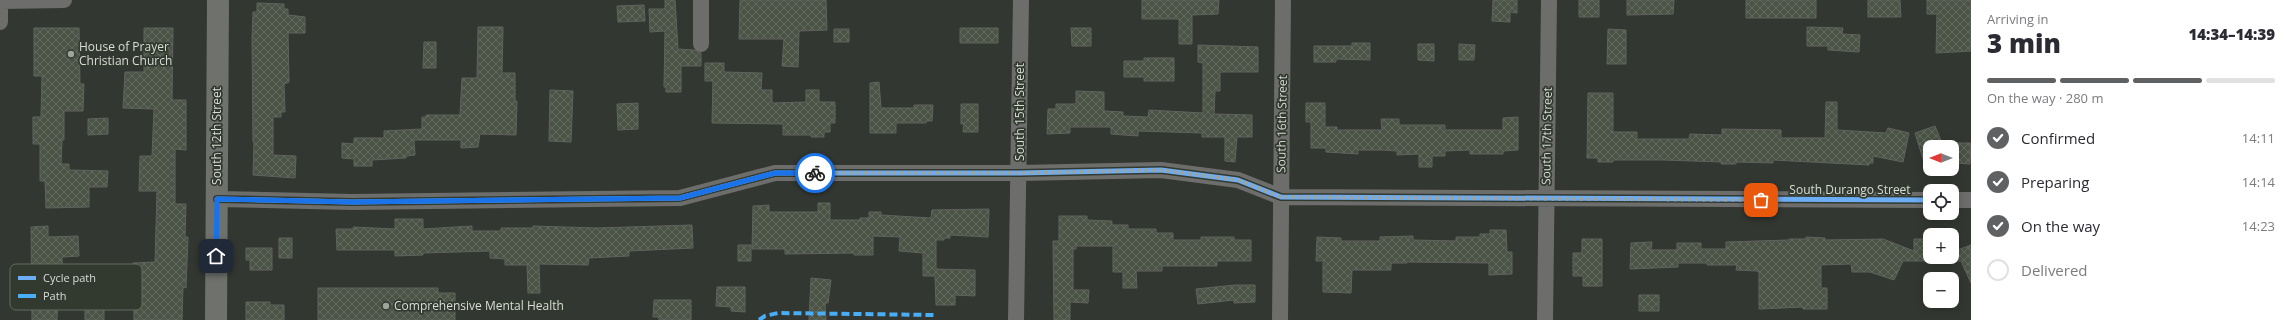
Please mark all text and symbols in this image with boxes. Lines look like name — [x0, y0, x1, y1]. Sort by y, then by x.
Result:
text: Arriving in — [1987, 10, 2049, 28]
text: 14:34–14:39 — [2189, 24, 2275, 44]
text: 3 min — [1987, 25, 2061, 61]
place label: House of Prayer Christian Church — [79, 38, 172, 69]
marker: House of Prayer Christian Church — [66, 49, 76, 59]
street label: South 15th Street — [1011, 63, 1028, 161]
street label: South 16th Street — [1272, 75, 1291, 173]
street label: South 12th Street — [208, 87, 225, 185]
street label: South 17th Street — [1537, 87, 1556, 185]
text: On the way · 280 m — [1987, 89, 2103, 107]
icon: check — [1987, 127, 2009, 149]
text: Confirmed — [2021, 128, 2095, 148]
text: 14:11 — [2242, 129, 2275, 147]
north arrow — [1923, 140, 1959, 176]
map controls — [1923, 140, 1959, 308]
courier — [795, 153, 835, 193]
icon: bike — [804, 162, 826, 184]
icon: check — [1987, 171, 2009, 193]
text: Preparing — [2021, 172, 2089, 192]
text: 14:14 — [2242, 173, 2275, 191]
street label: South Durango Street — [1789, 181, 1911, 198]
pin — [1744, 183, 1778, 217]
button: locate — [1923, 184, 1959, 220]
icon: bag — [1750, 189, 1772, 211]
icon: check — [1987, 215, 2009, 237]
text: On the way — [2021, 216, 2100, 236]
text: 14:23 — [2242, 217, 2275, 235]
button: + — [1923, 228, 1959, 264]
pin — [199, 239, 233, 273]
icon: home — [205, 245, 227, 267]
text: Delivered — [2021, 260, 2088, 280]
legend — [10, 264, 142, 310]
text: Cycle path — [43, 270, 96, 285]
button: − — [1923, 272, 1959, 308]
text: Path — [43, 288, 66, 303]
place label: Comprehensive Mental Health — [394, 297, 564, 314]
marker: Comprehensive Mental Health — [381, 301, 391, 311]

